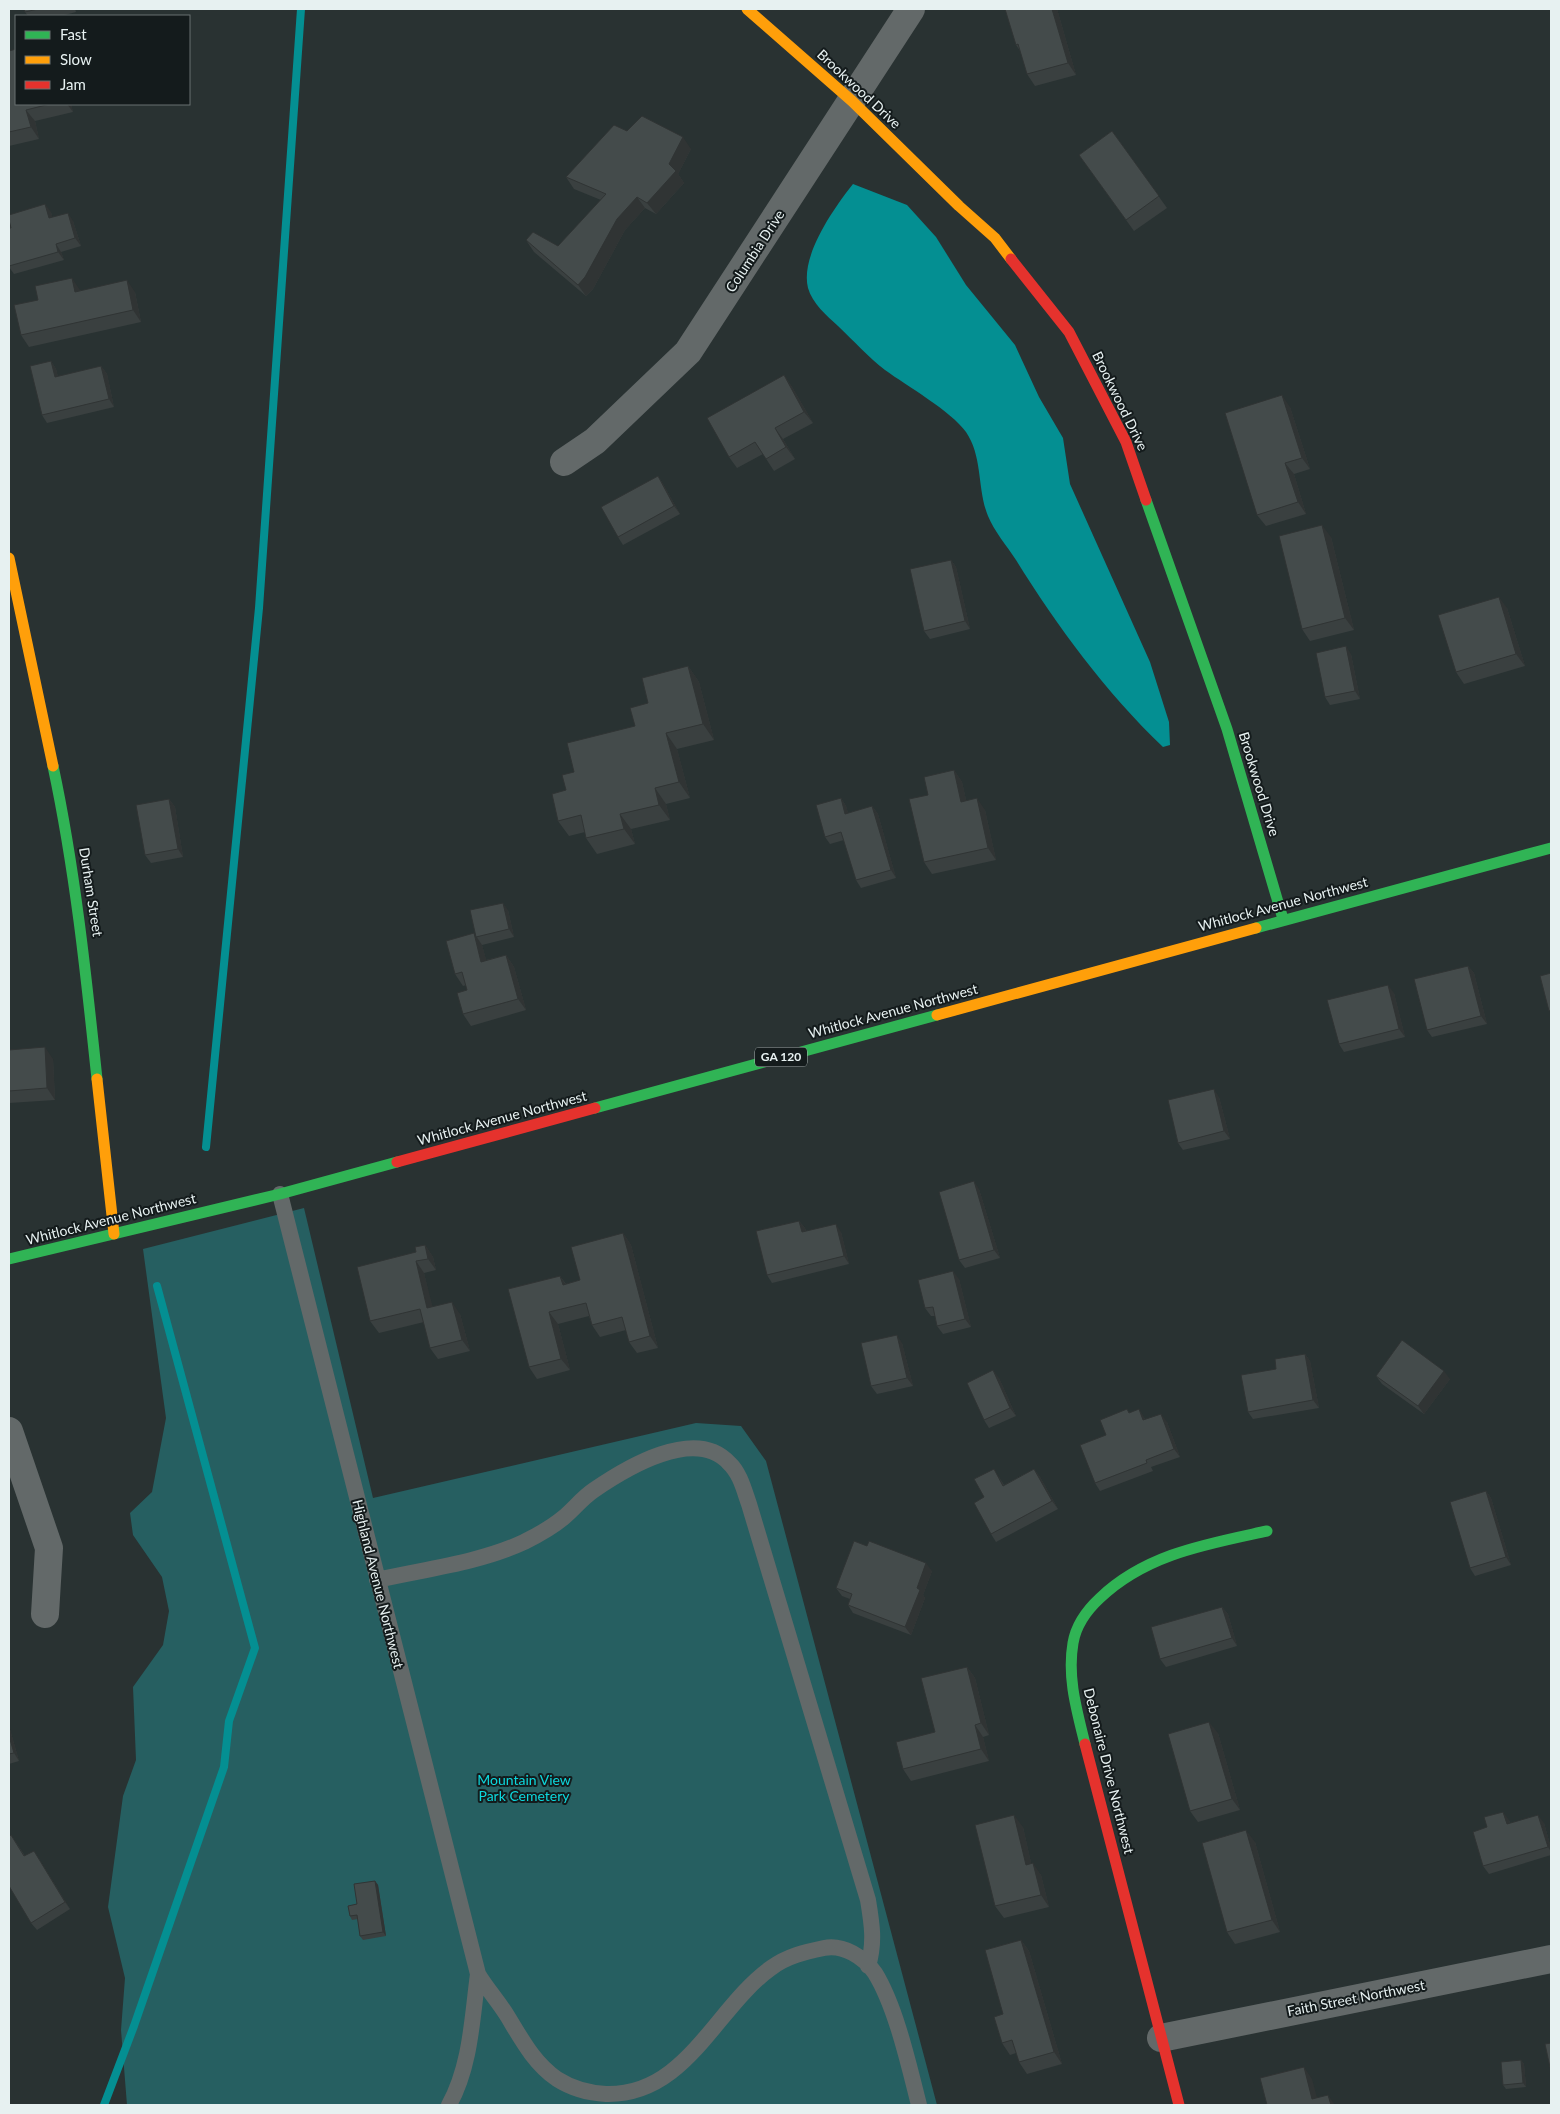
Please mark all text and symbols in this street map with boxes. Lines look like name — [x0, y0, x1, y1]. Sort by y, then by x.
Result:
legend — [15, 15, 190, 105]
text: Fast — [60, 25, 87, 43]
street label: Brookwood Drive — [814, 45, 905, 132]
text: Slow — [60, 50, 92, 68]
text: Jam — [60, 75, 86, 93]
street label: Columbia Drive — [722, 206, 788, 295]
street label: Brookwood Drive — [1089, 348, 1152, 453]
street label: Brookwood Drive — [1236, 730, 1283, 838]
street label: Durham Street — [76, 846, 107, 938]
street label: Whitlock Avenue Northwest — [1196, 873, 1369, 934]
street label: Whitlock Avenue Northwest — [806, 980, 979, 1041]
road number: GA 120 — [755, 1048, 807, 1066]
street label: Whitlock Avenue Northwest — [415, 1087, 588, 1148]
street label: Whitlock Avenue Northwest — [24, 1189, 198, 1248]
street label: Highland Avenue Northwest — [349, 1498, 408, 1670]
street label: Debonaire Drive Northwest — [1081, 1686, 1138, 1856]
park label: Mountain View Park Cemetery — [477, 1771, 571, 1804]
street label: Faith Street Northwest — [1286, 1976, 1426, 2019]

